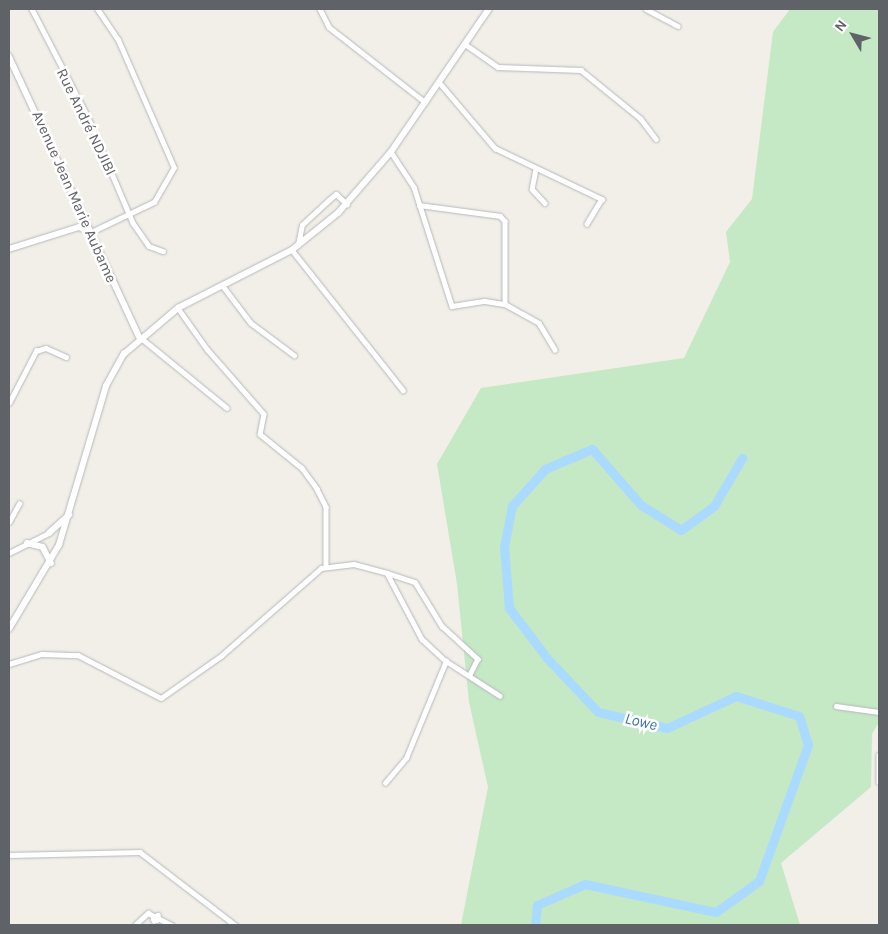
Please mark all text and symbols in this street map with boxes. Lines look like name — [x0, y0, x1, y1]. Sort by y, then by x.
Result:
north arrow — [828, 10, 878, 60]
text: N — [831, 17, 850, 35]
street label: Rue André NDJIBI — [52, 66, 120, 178]
street label: Avenue Jean Marie Aubame — [28, 108, 120, 286]
water label: Lowe — [623, 709, 659, 735]

